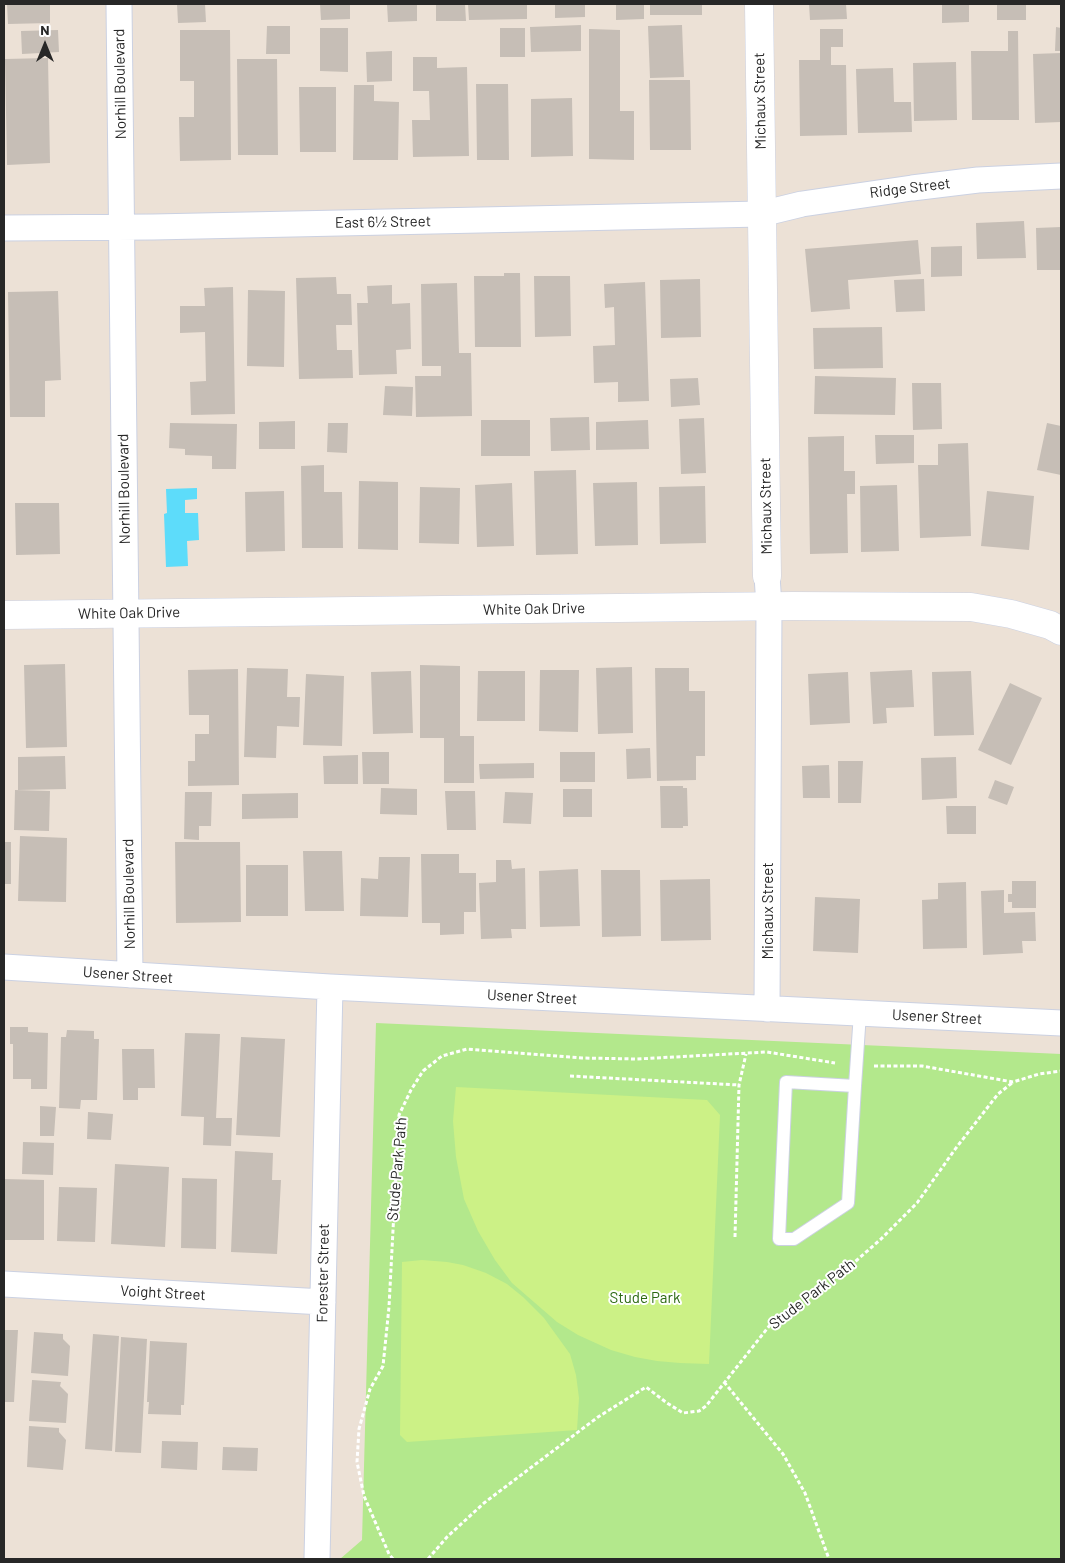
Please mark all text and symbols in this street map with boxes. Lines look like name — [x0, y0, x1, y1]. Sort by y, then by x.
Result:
north arrow — [20, 20, 70, 70]
text: N — [40, 21, 50, 38]
street label: Norhill Boulevard — [110, 29, 130, 139]
street label: Michaux Street — [750, 52, 770, 150]
street label: Ridge Street — [869, 174, 951, 202]
street label: East 6½ Street — [335, 212, 431, 232]
street label: Norhill Boulevard — [114, 434, 134, 544]
street label: Michaux Street — [756, 457, 776, 555]
street label: White Oak Drive — [483, 599, 585, 619]
street label: White Oak Drive — [78, 603, 180, 623]
street label: Norhill Boulevard — [119, 839, 139, 949]
street label: Michaux Street — [759, 862, 777, 960]
street label: Usener Street — [82, 963, 174, 987]
street label: Usener Street — [486, 986, 578, 1008]
street label: Usener Street — [891, 1006, 983, 1028]
street label: Stude Park Path — [384, 1116, 410, 1222]
street label: Forester Street — [313, 1223, 333, 1323]
street label: Stude Park Path — [766, 1255, 858, 1333]
street label: Voight Street — [120, 1282, 206, 1304]
park label: Stude Park — [610, 1289, 680, 1307]

